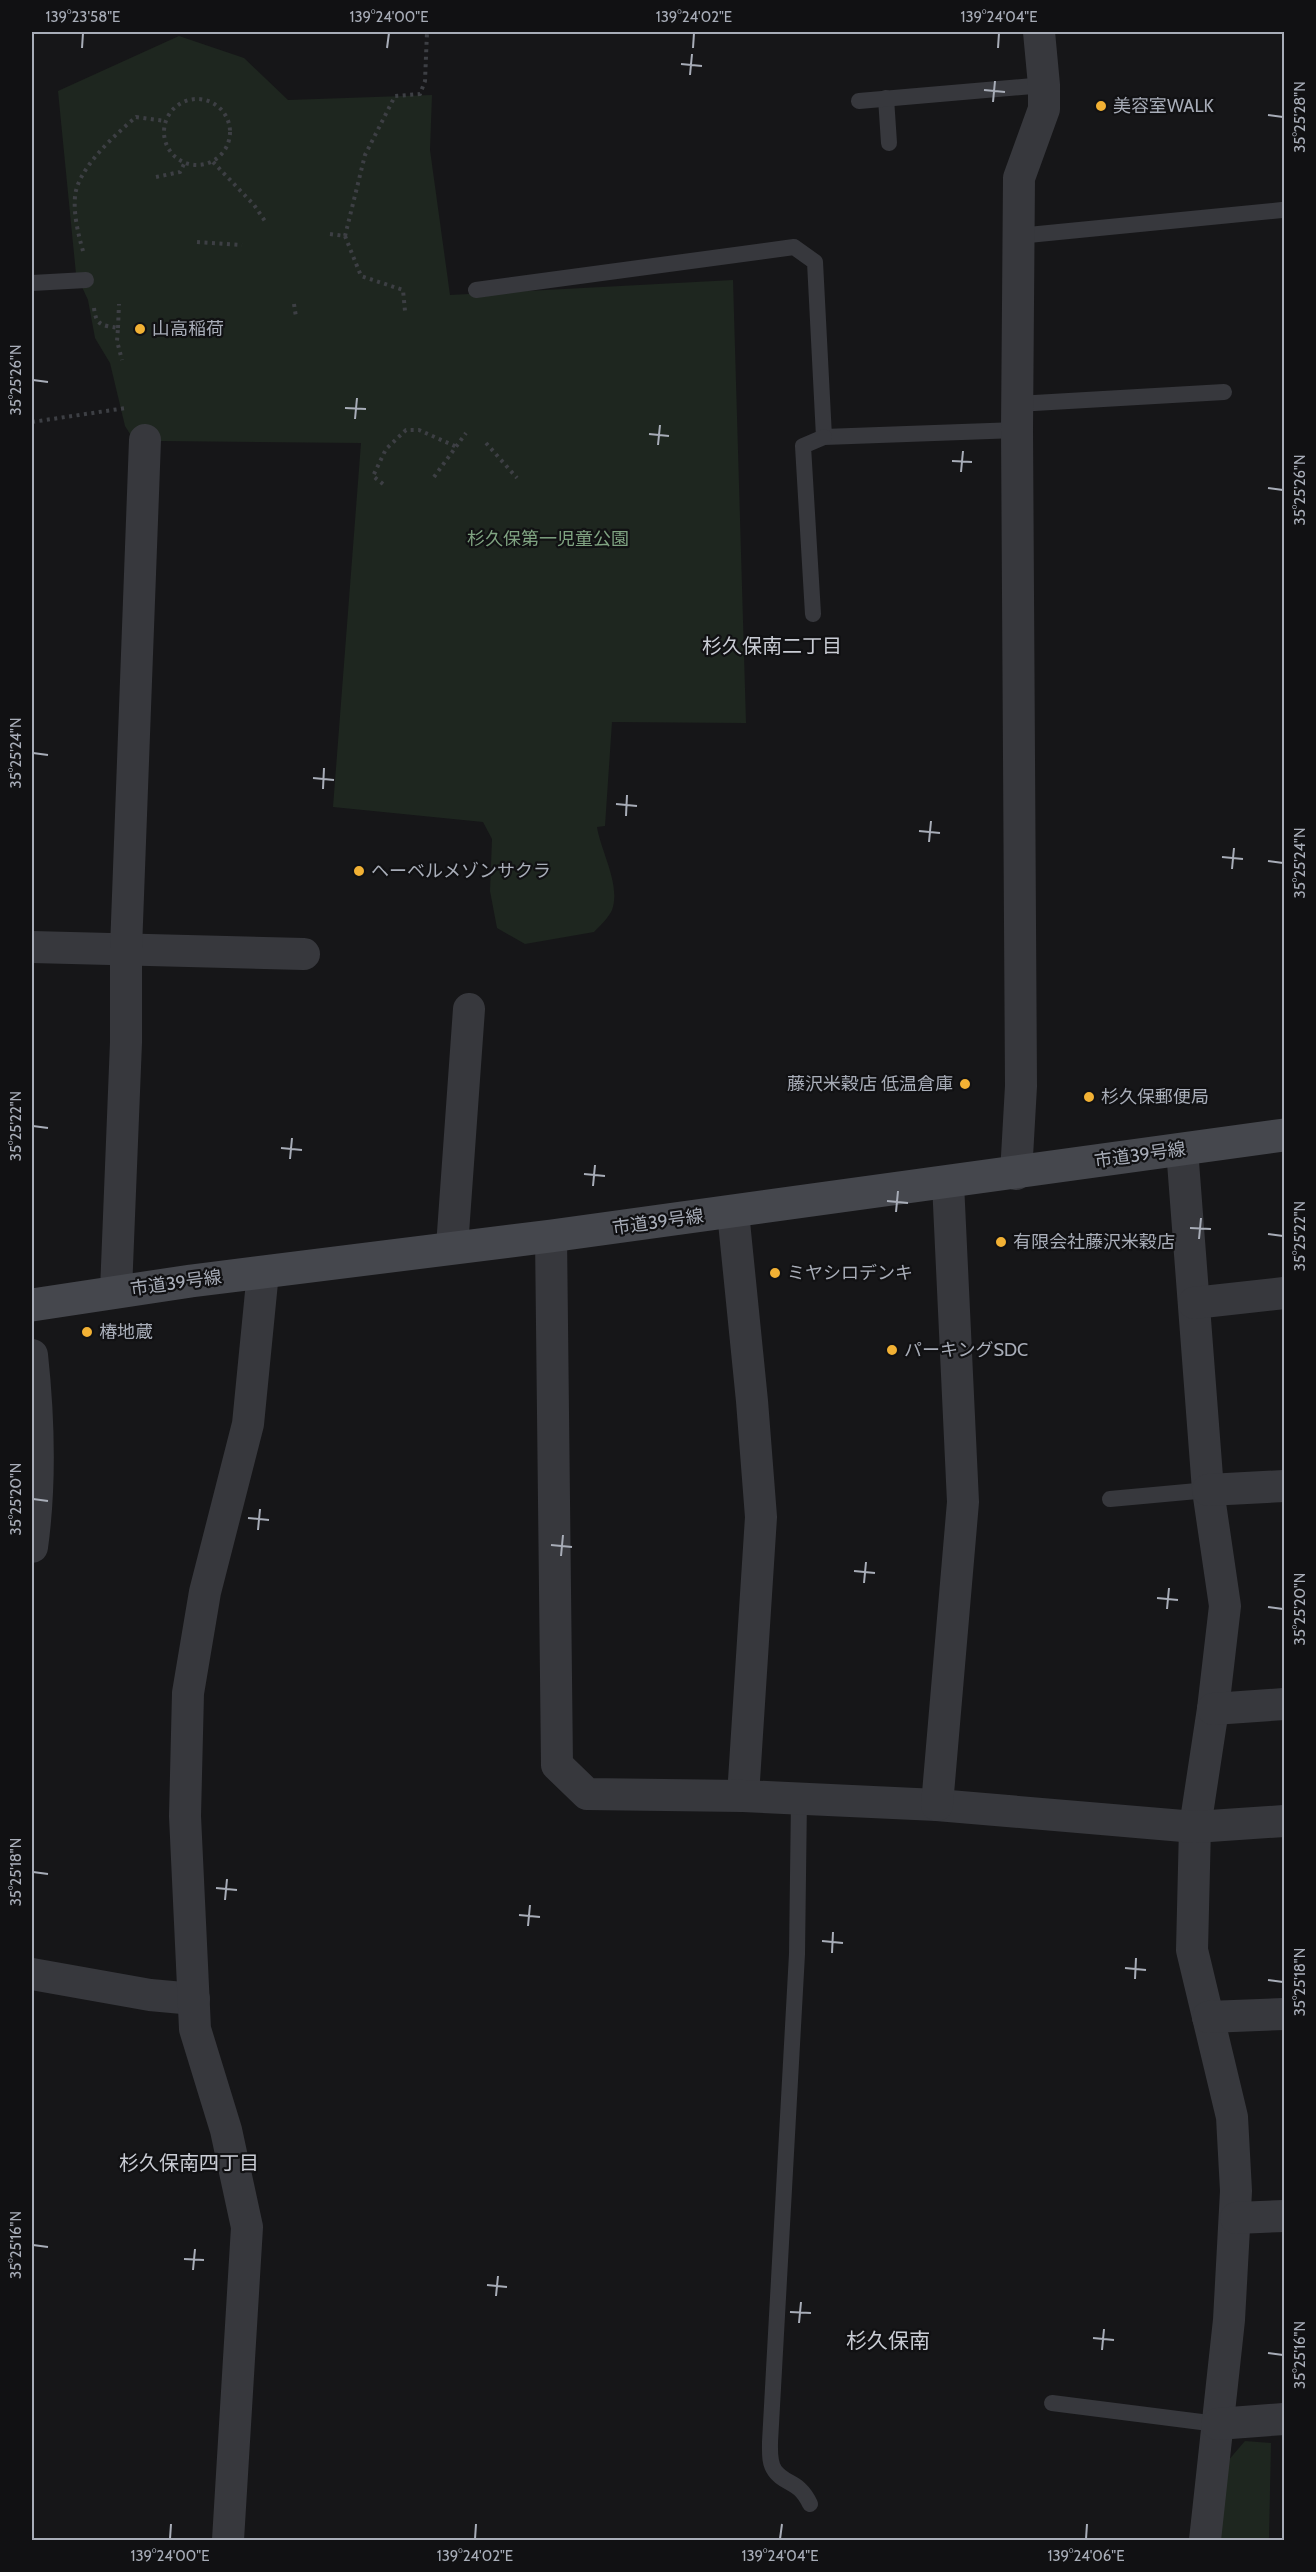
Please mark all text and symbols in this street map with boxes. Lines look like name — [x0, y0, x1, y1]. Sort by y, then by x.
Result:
text: 139°23'58"E — [46, 8, 120, 26]
text: 139°24'00"E — [350, 8, 428, 26]
text: 139°24'02"E — [656, 8, 732, 26]
text: 139°24'04"E — [961, 8, 1037, 26]
text: 35°25'28"N — [1291, 81, 1309, 153]
place label: 美容室WALK — [1113, 95, 1214, 117]
marker: 美容室WALK — [1094, 99, 1108, 113]
place label: 山高稲荷 — [152, 318, 224, 340]
marker: 山高稲荷 — [133, 322, 147, 336]
text: 35°25'26"N — [7, 345, 25, 415]
text: 35°25'26"N — [1291, 455, 1309, 525]
park label: 杉久保第一児童公園 — [467, 528, 629, 550]
district label: 杉久保南二丁目 — [702, 634, 842, 658]
text: 35°25'24"N — [7, 718, 25, 788]
text: 35°25'24"N — [1291, 828, 1309, 898]
place label: ヘーベルメゾンサクラ — [371, 860, 551, 882]
marker: ヘーベルメゾンサクラ — [352, 864, 366, 878]
place label: 藤沢米穀店 低温倉庫 — [787, 1073, 953, 1095]
marker: 藤沢米穀店 低温倉庫 — [958, 1077, 972, 1091]
place label: 杉久保郵便局 — [1101, 1086, 1209, 1108]
marker: 杉久保郵便局 — [1082, 1090, 1096, 1104]
text: 35°25'22"N — [7, 1091, 25, 1161]
street label: 市道39号線 — [1093, 1138, 1187, 1172]
text: 35°25'22"N — [1291, 1201, 1309, 1271]
street label: 市道39号線 — [611, 1205, 705, 1239]
place label: 有限会社藤沢米穀店 — [1013, 1231, 1175, 1253]
marker: 有限会社藤沢米穀店 — [994, 1235, 1008, 1249]
place label: ミヤシロデンキ — [787, 1262, 913, 1284]
street label: 市道39号線 — [129, 1266, 223, 1300]
marker: ミヤシロデンキ — [768, 1266, 782, 1280]
place label: 椿地蔵 — [99, 1321, 153, 1343]
marker: 椿地蔵 — [80, 1325, 94, 1339]
place label: パーキングSDC — [904, 1339, 1028, 1361]
marker: パーキングSDC — [885, 1343, 899, 1357]
text: 35°25'20"N — [7, 1463, 25, 1535]
text: 35°25'20"N — [1291, 1573, 1309, 1645]
text: 35°25'18"N — [7, 1838, 25, 1906]
text: 35°25'18"N — [1291, 1948, 1309, 2016]
district label: 杉久保南四丁目 — [119, 2151, 259, 2175]
text: 35°25'16"N — [7, 2211, 25, 2279]
text: 35°25'16"N — [1291, 2321, 1309, 2389]
district label: 杉久保南 — [846, 2328, 930, 2353]
text: 139°24'00"E — [131, 2547, 209, 2565]
text: 139°24'02"E — [437, 2547, 513, 2565]
text: 139°24'04"E — [742, 2547, 818, 2565]
text: 139°24'06"E — [1048, 2547, 1124, 2565]

